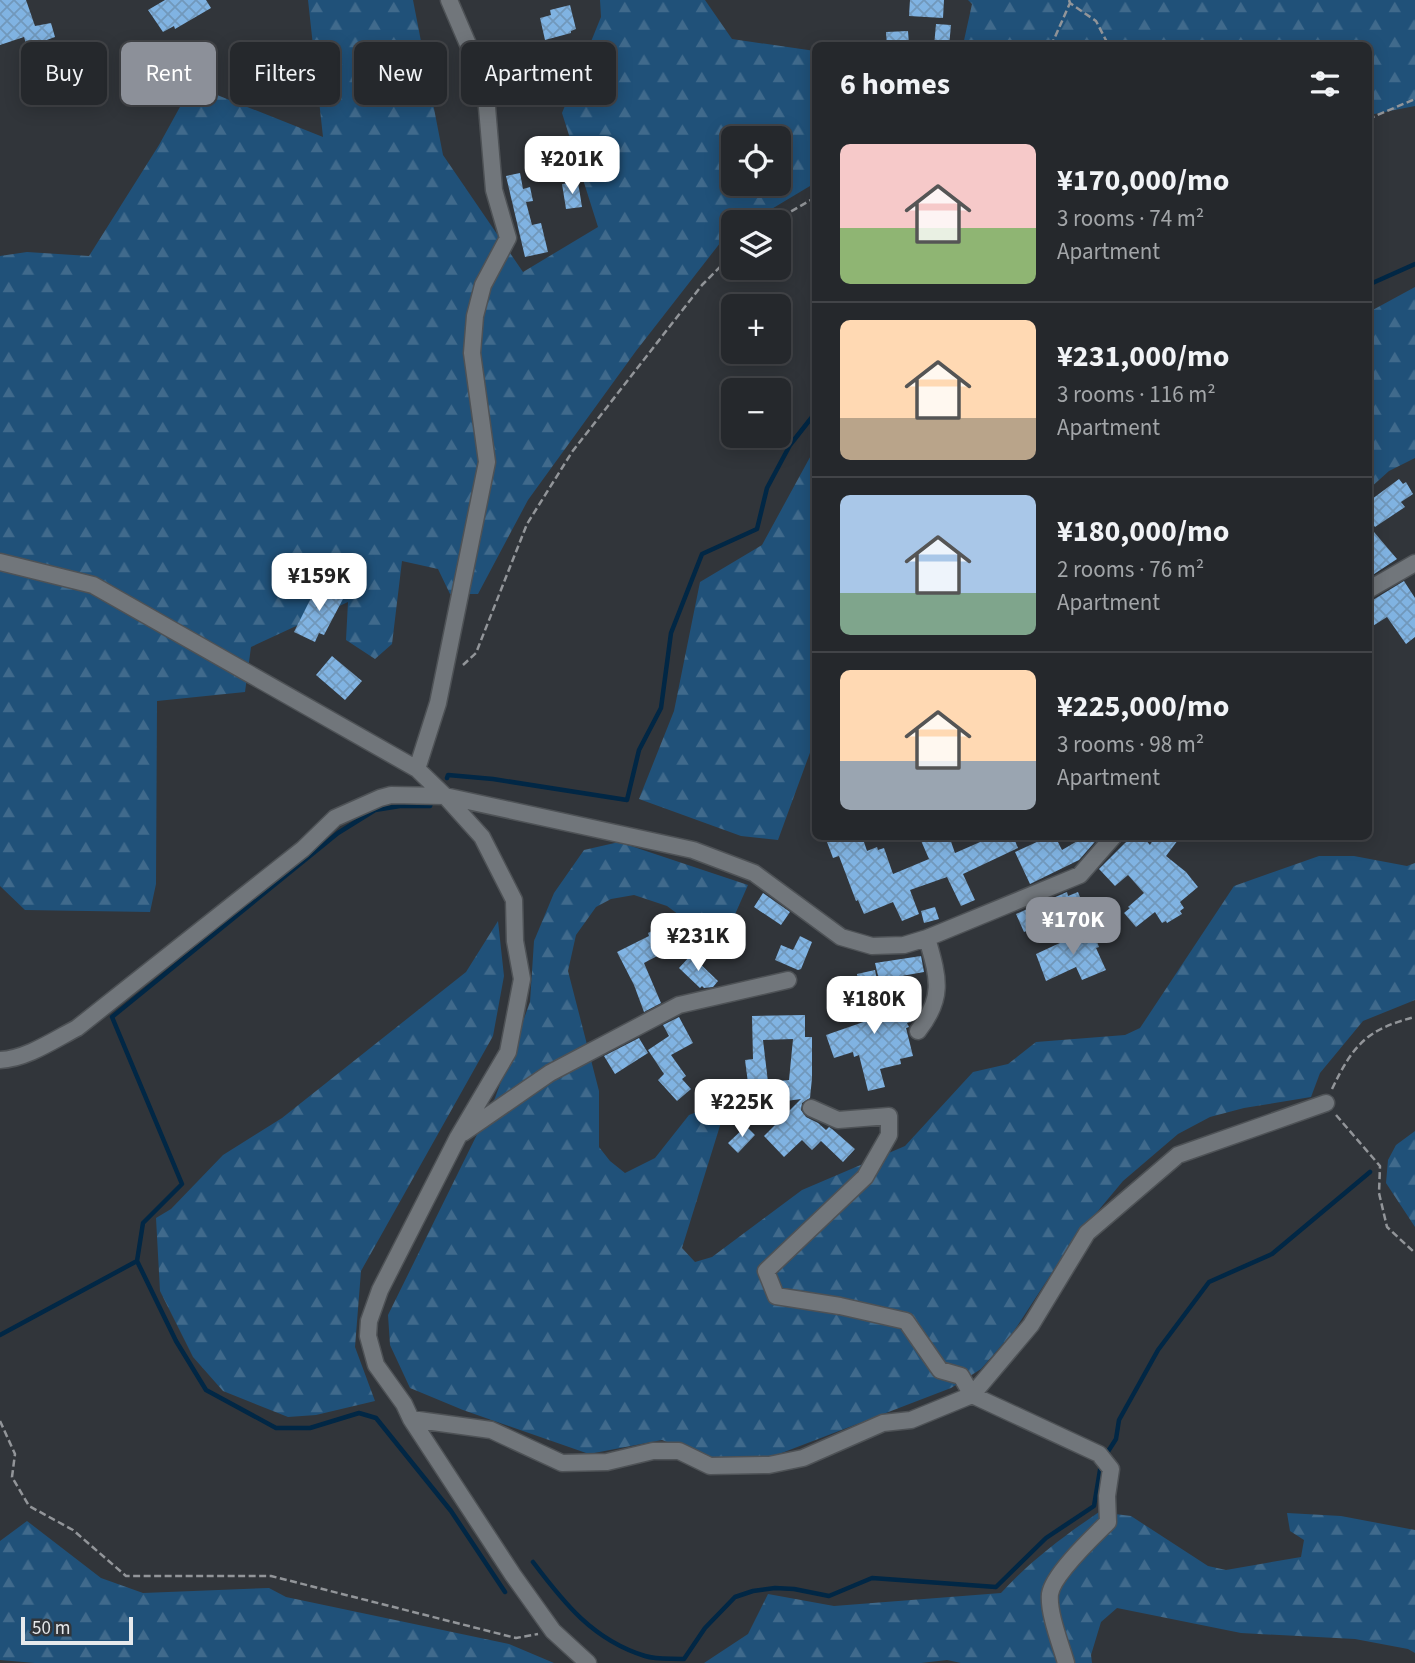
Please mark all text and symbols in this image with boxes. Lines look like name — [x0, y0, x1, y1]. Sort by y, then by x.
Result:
chip: Buy — [21, 42, 107, 105]
chip: Rent — [121, 42, 216, 105]
chip: Filters — [230, 42, 340, 105]
chip: New — [354, 42, 447, 105]
chip: Apartment — [461, 42, 616, 105]
text: 6 homes — [840, 63, 950, 106]
icon: filters — [1306, 65, 1344, 103]
map controls — [721, 126, 791, 448]
button: locate — [721, 126, 791, 196]
pin: ¥201K — [523, 136, 621, 196]
text: ¥201K — [541, 142, 603, 175]
text: ¥170,000/mo — [1057, 159, 1229, 202]
icon: home — [896, 172, 980, 256]
text: 3 rooms · 74 m² — [1057, 202, 1204, 235]
button: layers — [721, 210, 791, 280]
text: Apartment — [1057, 235, 1160, 268]
button: + — [721, 294, 791, 364]
text: ¥231,000/mo — [1057, 335, 1229, 378]
icon: home — [896, 348, 980, 432]
button: − — [721, 378, 791, 448]
text: 3 rooms · 116 m² — [1057, 378, 1216, 411]
text: Apartment — [1057, 411, 1160, 444]
text: ¥180,000/mo — [1057, 510, 1229, 553]
icon: home — [896, 523, 980, 607]
text: 2 rooms · 76 m² — [1057, 553, 1204, 586]
pin: ¥159K — [270, 554, 368, 613]
text: ¥159K — [288, 559, 350, 592]
text: Apartment — [1057, 586, 1160, 619]
text: ¥225,000/mo — [1057, 685, 1229, 728]
icon: home — [896, 698, 980, 782]
text: 3 rooms · 98 m² — [1057, 728, 1204, 761]
text: Apartment — [1057, 761, 1160, 794]
pin: ¥170K — [1024, 898, 1122, 957]
text: ¥170K — [1042, 903, 1104, 936]
pin: ¥231K — [649, 914, 747, 973]
text: ¥231K — [667, 919, 729, 952]
pin: ¥180K — [825, 976, 923, 1036]
text: ¥180K — [843, 982, 905, 1015]
pin: ¥225K — [693, 1080, 791, 1139]
text: ¥225K — [711, 1085, 773, 1118]
scale bar — [21, 1614, 133, 1646]
text: 50 m — [32, 1615, 70, 1642]

